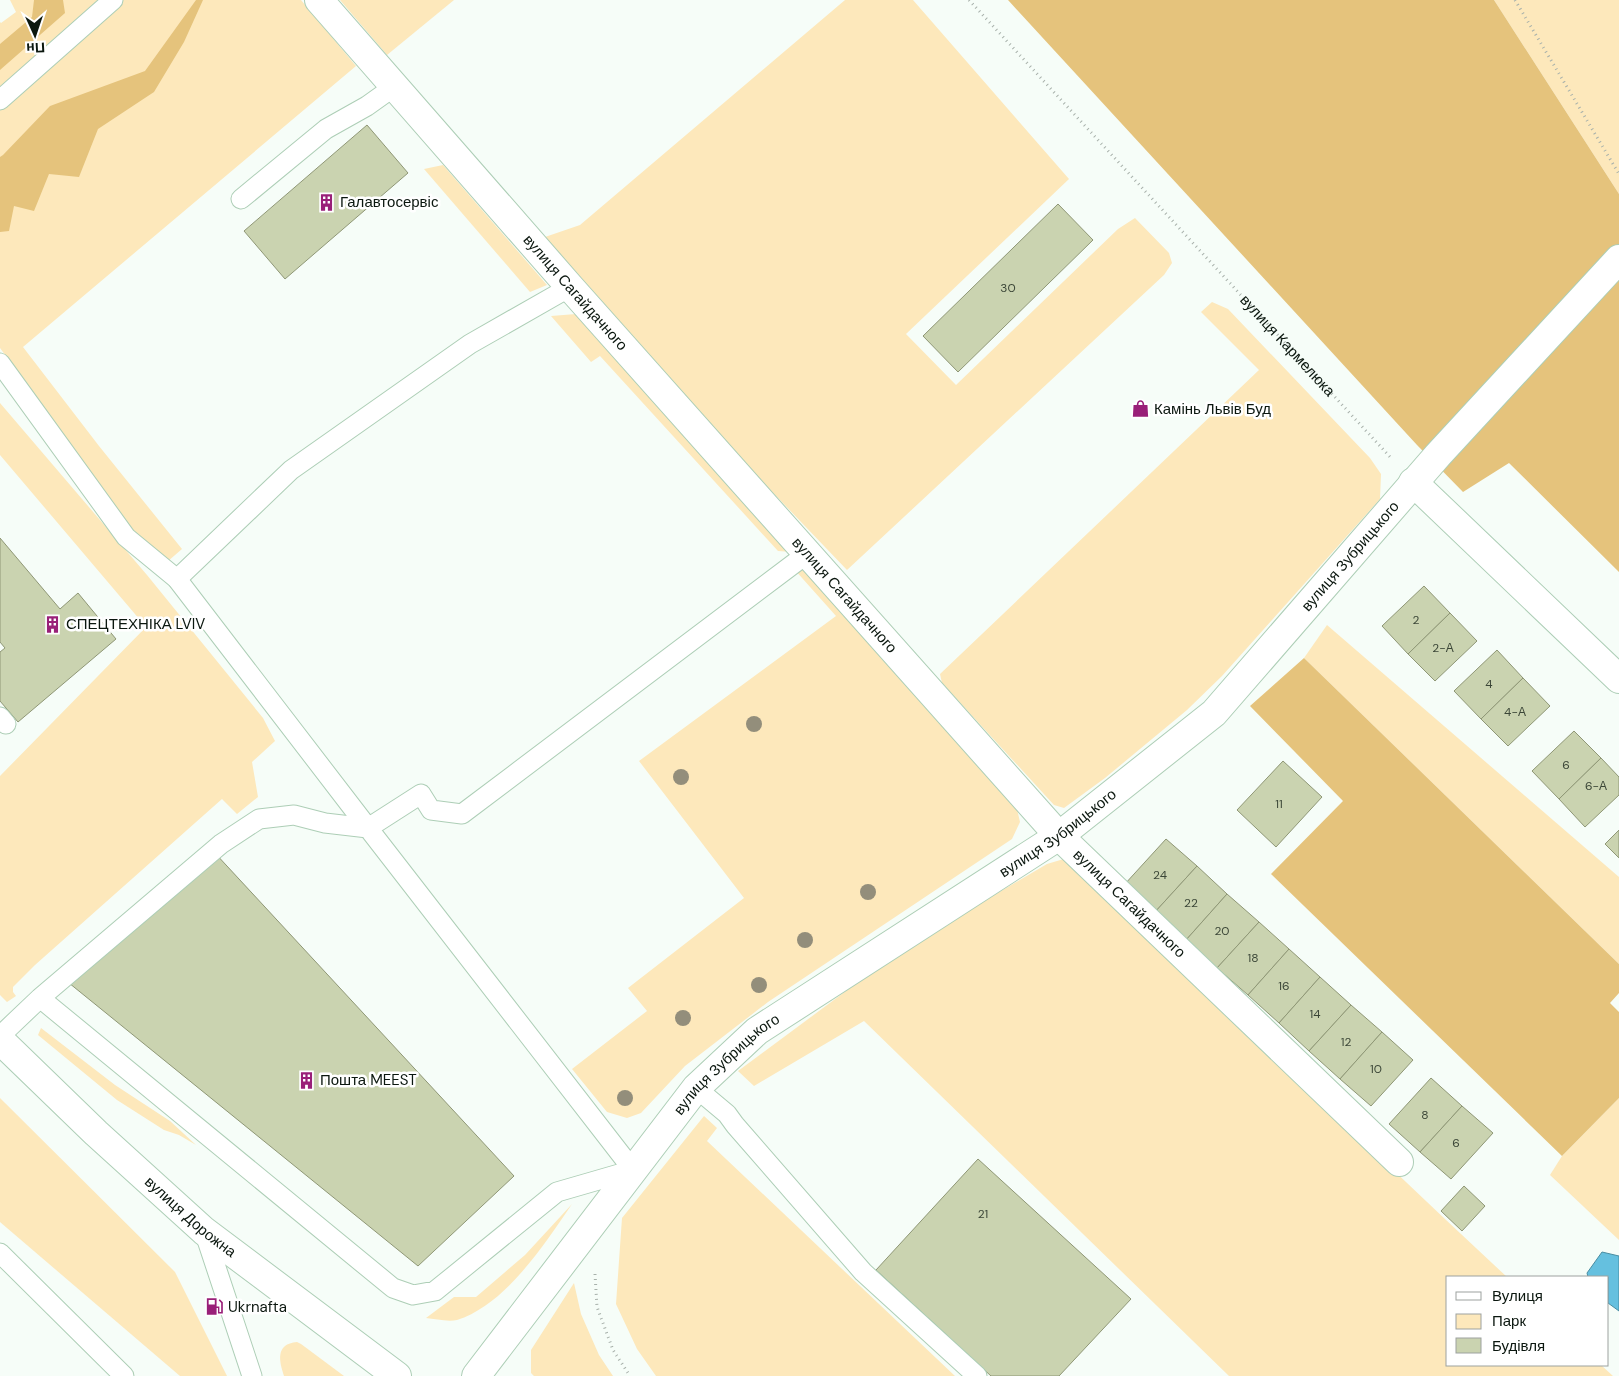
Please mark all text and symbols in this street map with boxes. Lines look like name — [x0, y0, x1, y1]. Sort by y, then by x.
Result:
north arrow — [10, 10, 60, 60]
text: Пн — [26, 39, 45, 57]
building icon: Галавтосервіс — [316, 192, 336, 212]
place label: Галавтосервіс — [340, 192, 439, 212]
street label: вулиця Сагайдачного — [519, 230, 632, 355]
house number: 30 — [1000, 280, 1016, 296]
street label: вулиця Кармелюка — [1236, 290, 1340, 401]
shop icon: Камінь Львів Буд — [1130, 399, 1150, 419]
place label: Камінь Львів Буд — [1154, 399, 1271, 419]
street label: вулиця Зубрицького — [1297, 497, 1404, 615]
street label: вулиця Сагайдачного — [788, 533, 901, 657]
house number: 2 — [1413, 612, 1420, 628]
building icon: СПЕЦТЕХНІКА LVIV — [42, 614, 62, 634]
place label: СПЕЦТЕХНІКА LVIV — [66, 614, 205, 634]
house number: 2-А — [1432, 640, 1454, 656]
house number: 4 — [1485, 676, 1493, 692]
house number: 4-А — [1504, 704, 1526, 720]
house number: 6 — [1562, 757, 1570, 773]
house number: 6-А — [1585, 778, 1607, 794]
street label: вулиця Зубрицького — [995, 784, 1120, 882]
house number: 11 — [1275, 796, 1283, 812]
street label: вулиця Сагайдачного — [1069, 845, 1190, 962]
house number: 24 — [1153, 867, 1167, 883]
house number: 22 — [1184, 895, 1198, 911]
house number: 20 — [1214, 923, 1230, 939]
house number: 18 — [1247, 950, 1259, 966]
house number: 16 — [1278, 978, 1290, 994]
house number: 14 — [1309, 1006, 1321, 1022]
street label: вулиця Зубрицького — [669, 1009, 783, 1119]
house number: 12 — [1341, 1034, 1351, 1050]
house number: 10 — [1370, 1061, 1382, 1077]
building icon: Пошта MEEST — [296, 1070, 316, 1090]
place label: Пошта MEEST — [320, 1070, 417, 1090]
house number: 8 — [1421, 1107, 1429, 1123]
house number: 6 — [1452, 1135, 1460, 1151]
street label: вулиця Дорожна — [140, 1172, 241, 1262]
house number: 21 — [978, 1206, 988, 1222]
legend — [1446, 1276, 1609, 1366]
text: Вулиця — [1492, 1286, 1543, 1306]
fuel station icon: Ukrnafta — [204, 1297, 224, 1317]
place label: Ukrnafta — [228, 1297, 287, 1317]
text: Парк — [1492, 1311, 1526, 1331]
text: Будівля — [1492, 1336, 1545, 1356]

